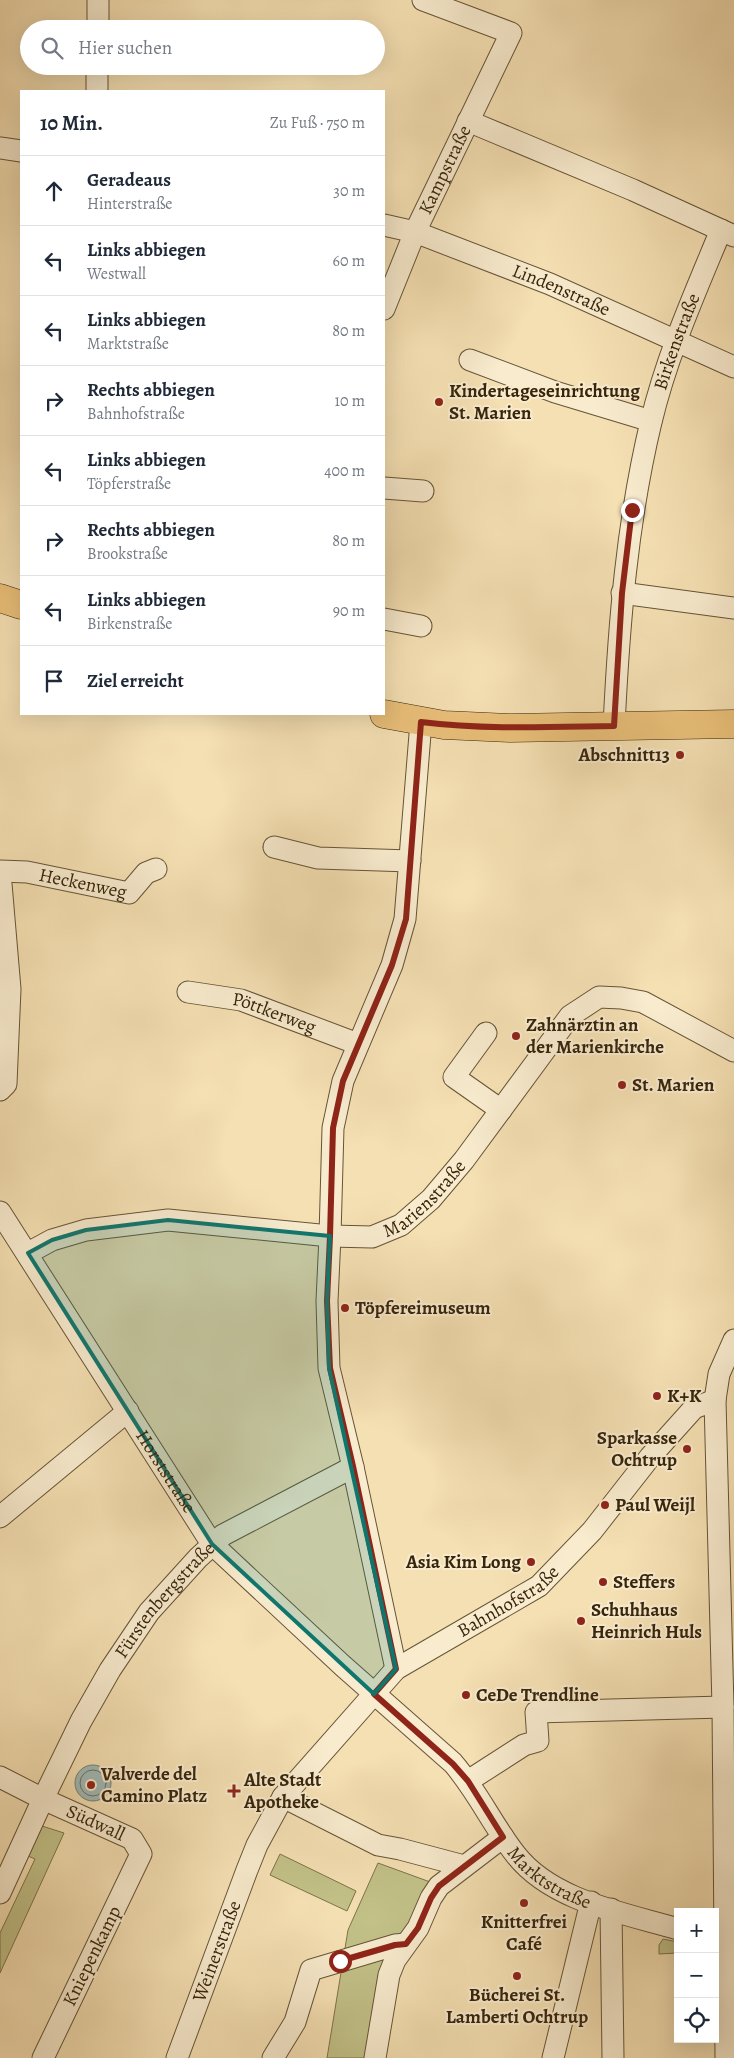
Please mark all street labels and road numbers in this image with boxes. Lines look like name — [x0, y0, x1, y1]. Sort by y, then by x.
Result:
street label: Kampstraße — [412, 121, 478, 219]
street label: Lindenstraße — [508, 258, 614, 322]
street label: Birkenstraße — [647, 289, 706, 393]
street label: Heckenweg — [37, 862, 130, 905]
street label: Pöttkerweg — [231, 986, 320, 1040]
street label: Marienstraße — [379, 1154, 472, 1244]
street label: Horststraße — [129, 1425, 202, 1518]
street label: Fürstenbergstraße — [109, 1536, 221, 1663]
street label: Bahnhofstraße — [453, 1560, 565, 1644]
street label: Südwall — [62, 1798, 129, 1847]
street label: Marktstraße — [501, 1841, 595, 1915]
street label: Weinerstraße — [186, 1897, 247, 2006]
street label: Kniepenkamp — [56, 1901, 128, 2011]

